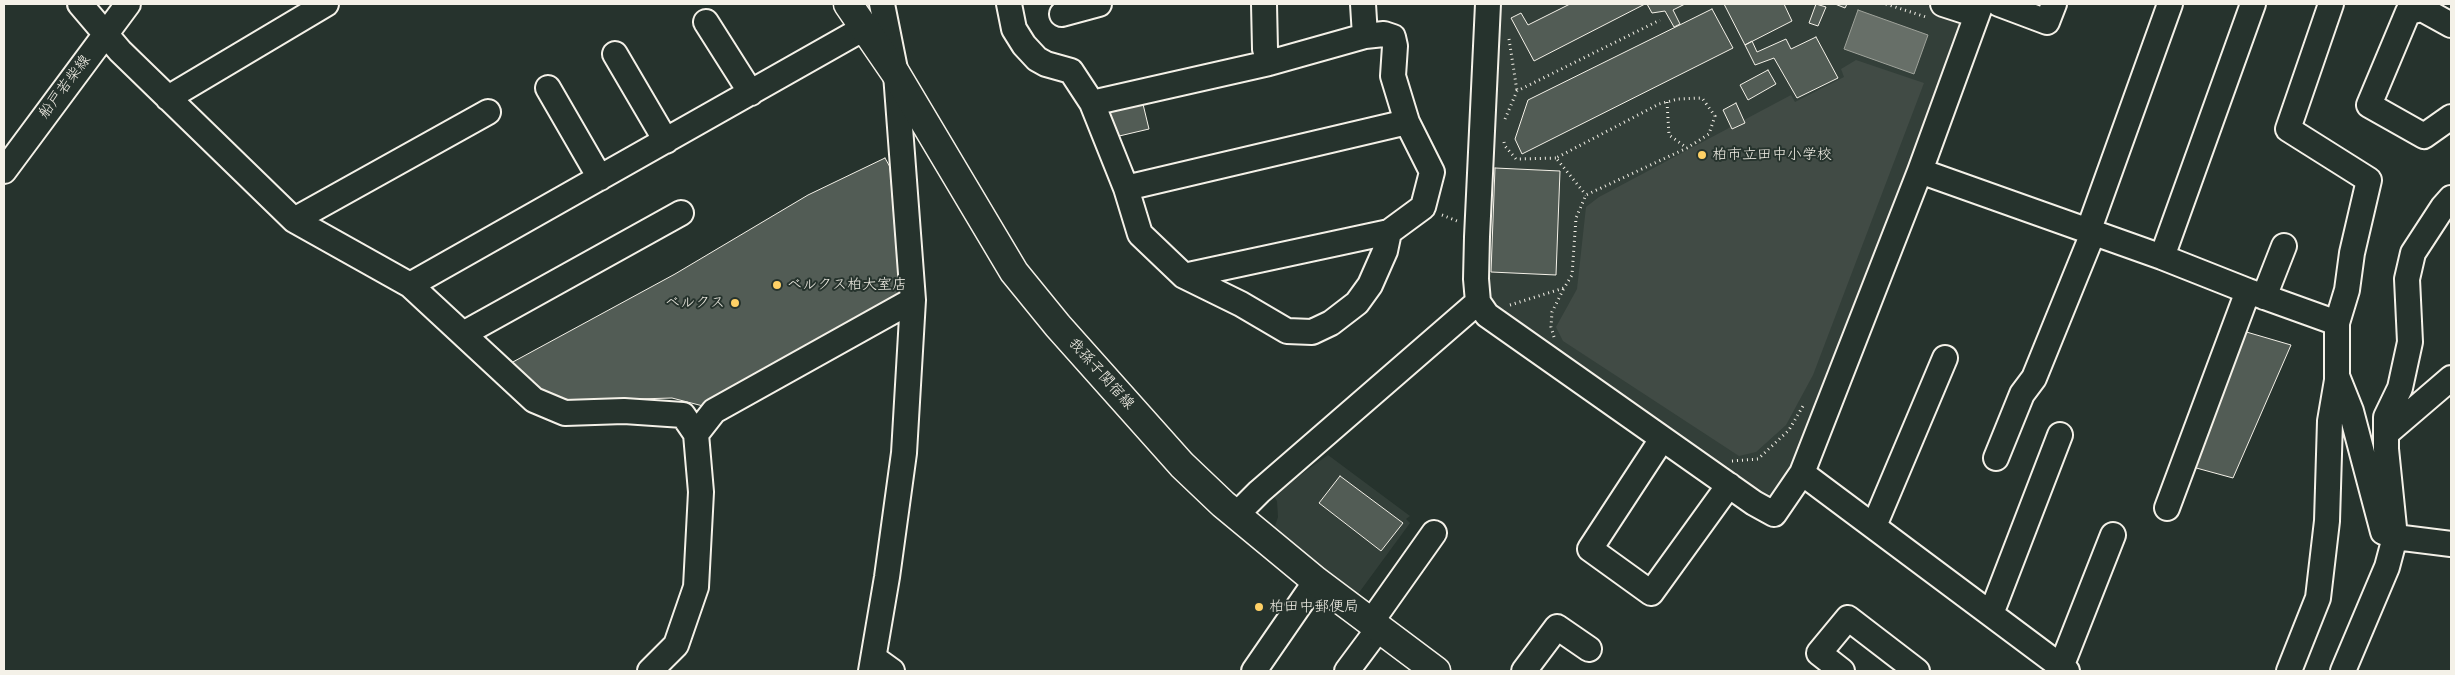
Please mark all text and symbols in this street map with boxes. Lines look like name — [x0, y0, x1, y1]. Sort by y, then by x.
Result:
street label: 船戸若柴線 — [35, 52, 95, 122]
place label: 柏市立田中小学校 — [1712, 146, 1832, 164]
marker: 柏市立田中小学校 — [1696, 149, 1708, 161]
place label: ベルクス柏大室店 — [787, 276, 907, 294]
marker: ベルクス柏大室店 — [771, 279, 783, 291]
place label: ベルクス — [665, 294, 725, 312]
marker: ベルクス — [729, 297, 741, 309]
street label: 我孫子関宿線 — [1064, 335, 1138, 413]
place label: 柏田中郵便局 — [1269, 598, 1359, 616]
marker: 柏田中郵便局 — [1253, 601, 1265, 613]

